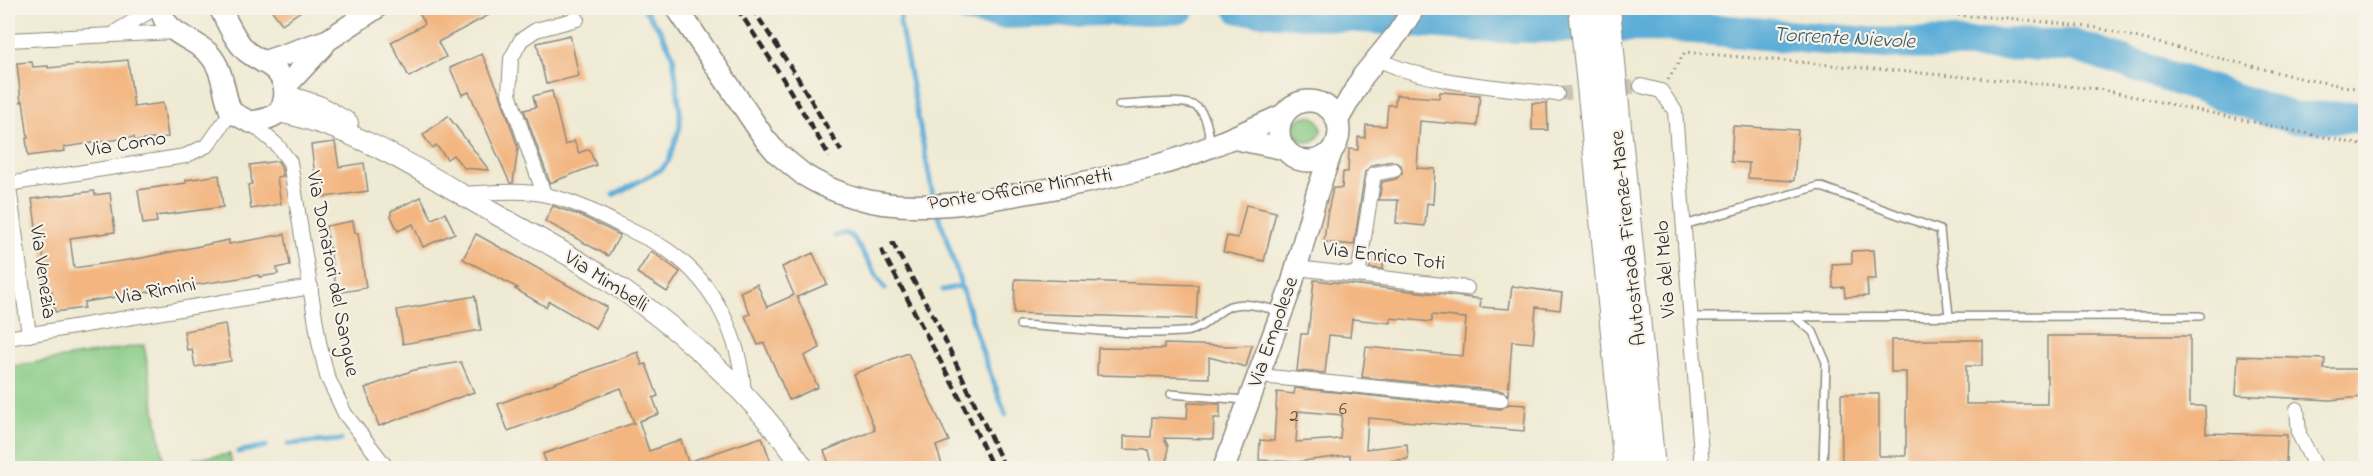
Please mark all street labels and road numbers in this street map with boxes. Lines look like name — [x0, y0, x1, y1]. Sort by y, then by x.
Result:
street label: Via Como — [83, 124, 168, 166]
street label: Autostrada Firenze-Mare — [1603, 128, 1655, 347]
street label: Ponte Officine Minnetti — [926, 161, 1114, 219]
street label: Via Donatori del Sangue — [295, 168, 367, 380]
street label: Via del Melo — [1648, 219, 1684, 320]
street label: Via Venezia — [20, 222, 63, 321]
street label: Via Enrico Toti — [1320, 234, 1447, 279]
street label: Via Mimbelli — [557, 243, 654, 321]
street label: Via Rimini — [113, 270, 198, 314]
street label: Via Empolese — [1241, 272, 1307, 392]

